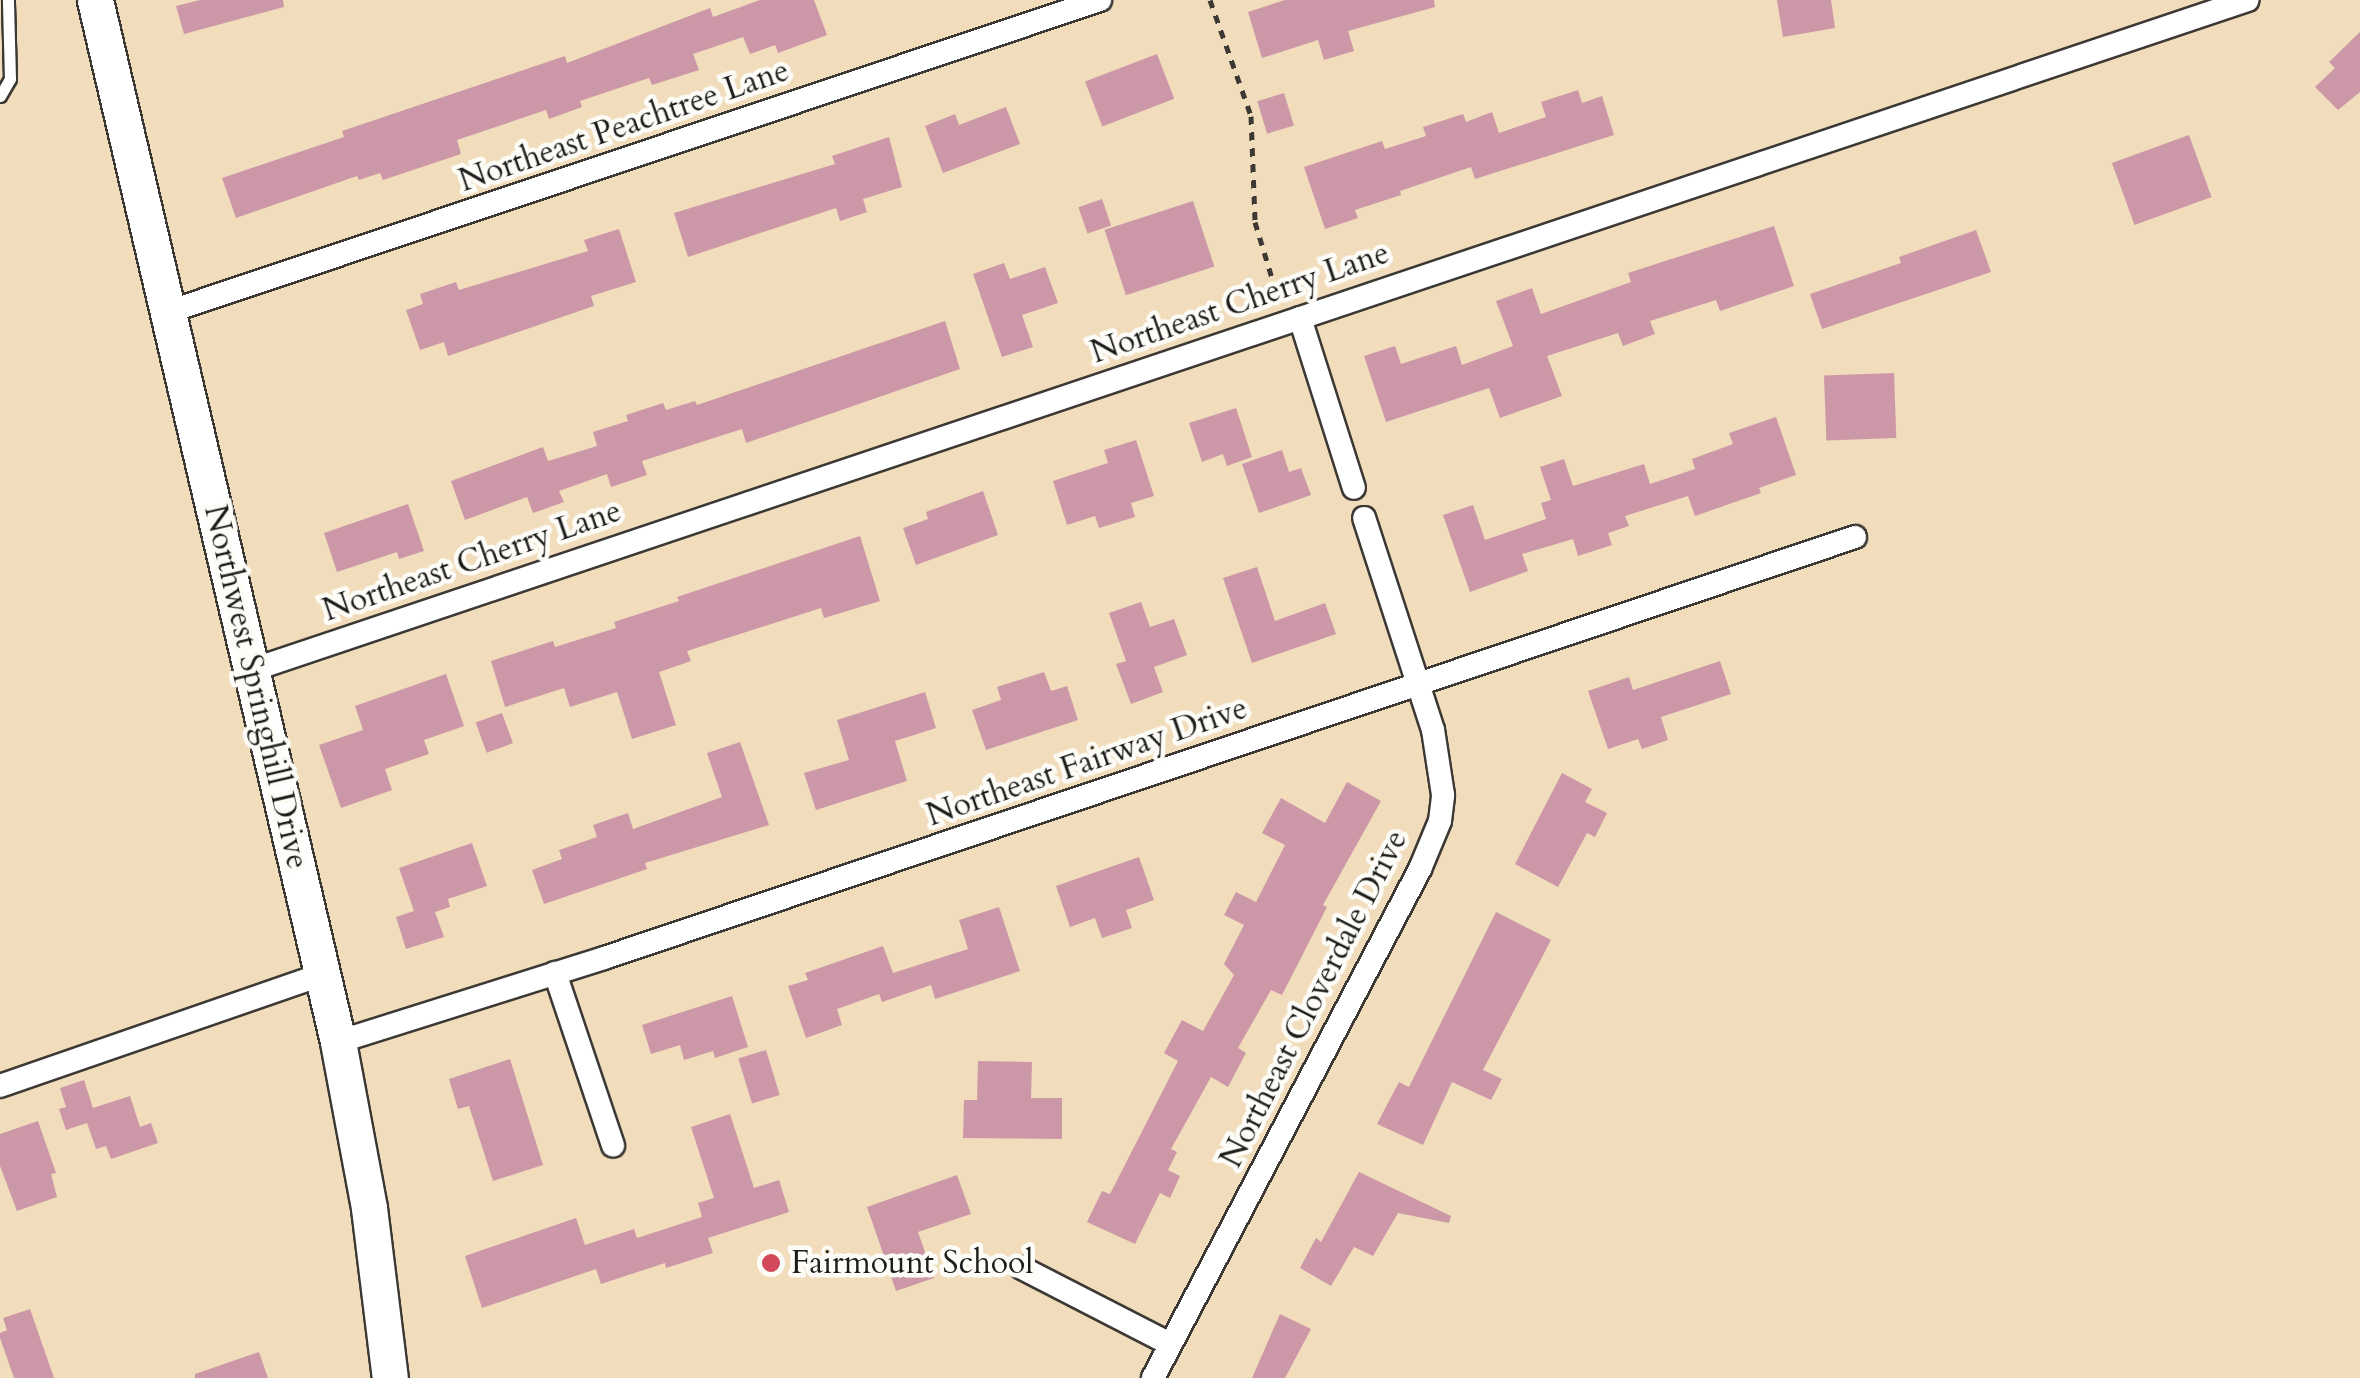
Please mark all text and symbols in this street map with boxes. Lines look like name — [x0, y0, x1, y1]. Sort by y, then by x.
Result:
street label: Northeast Peachtree Lane — [454, 51, 794, 201]
street label: Northeast Cherry Lane — [1086, 234, 1394, 372]
street label: Northeast Cherry Lane — [318, 492, 626, 630]
street label: Northwest Springhill Drive — [195, 501, 317, 873]
street label: Northeast Fairway Drive — [922, 689, 1252, 835]
street label: Northeast Cloverdale Drive — [1212, 824, 1416, 1174]
place label: Fairmount School — [791, 1244, 1033, 1282]
marker: Fairmount School — [760, 1252, 782, 1274]

